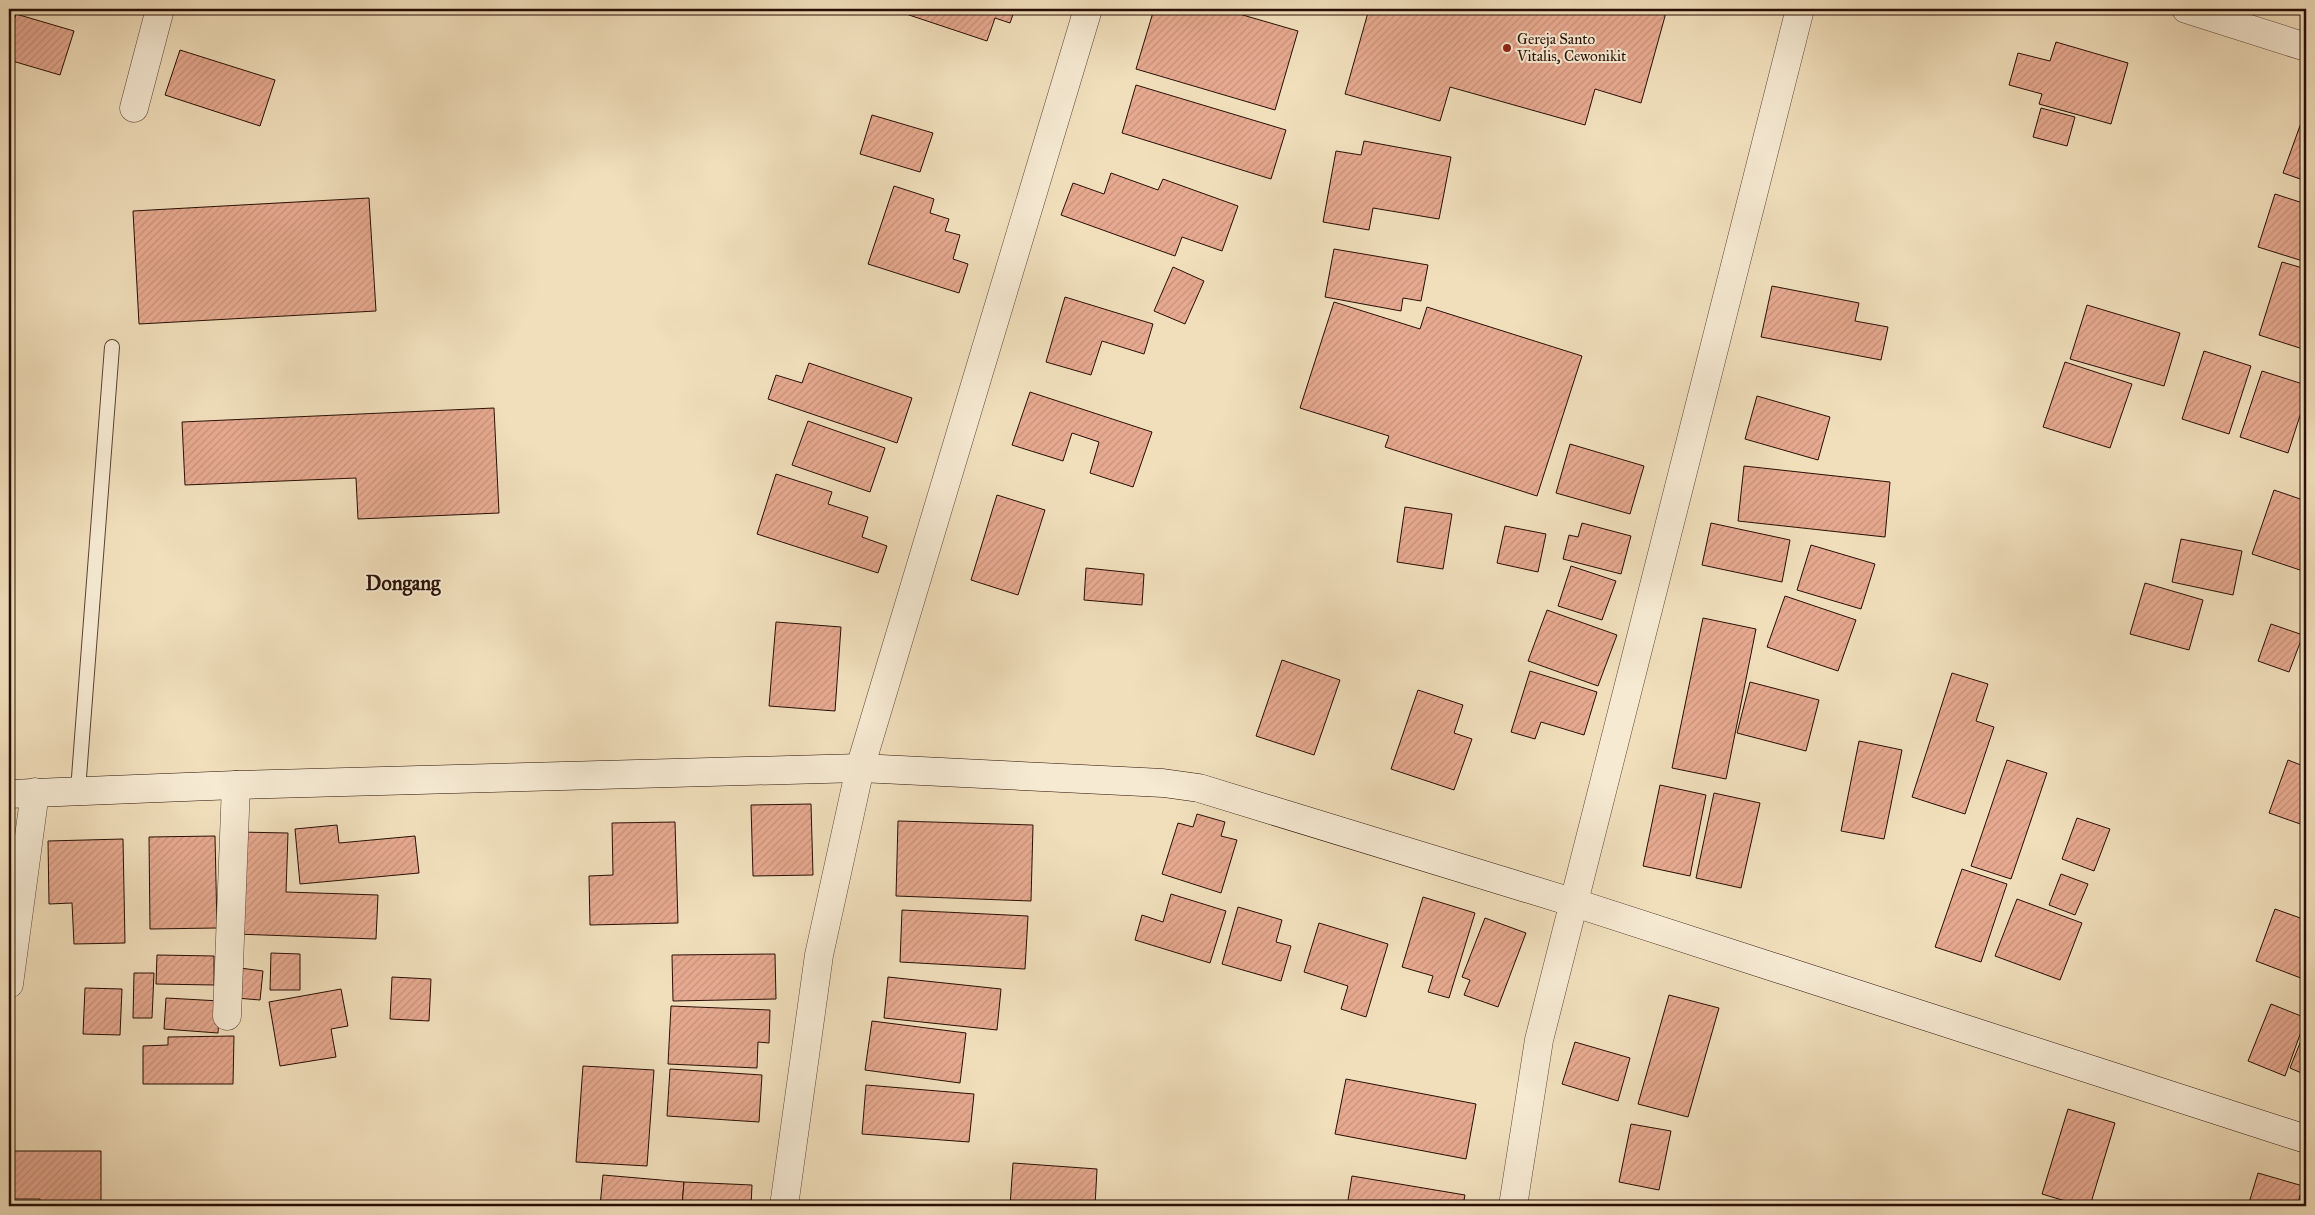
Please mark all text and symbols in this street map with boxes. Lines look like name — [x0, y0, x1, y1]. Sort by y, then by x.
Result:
place label: Gereja Santo Vitalis, Cewonikit — [1516, 30, 1627, 65]
marker: Gereja Santo Vitalis, Cewonikit — [1501, 42, 1513, 54]
district label: Dongang — [366, 571, 441, 596]

